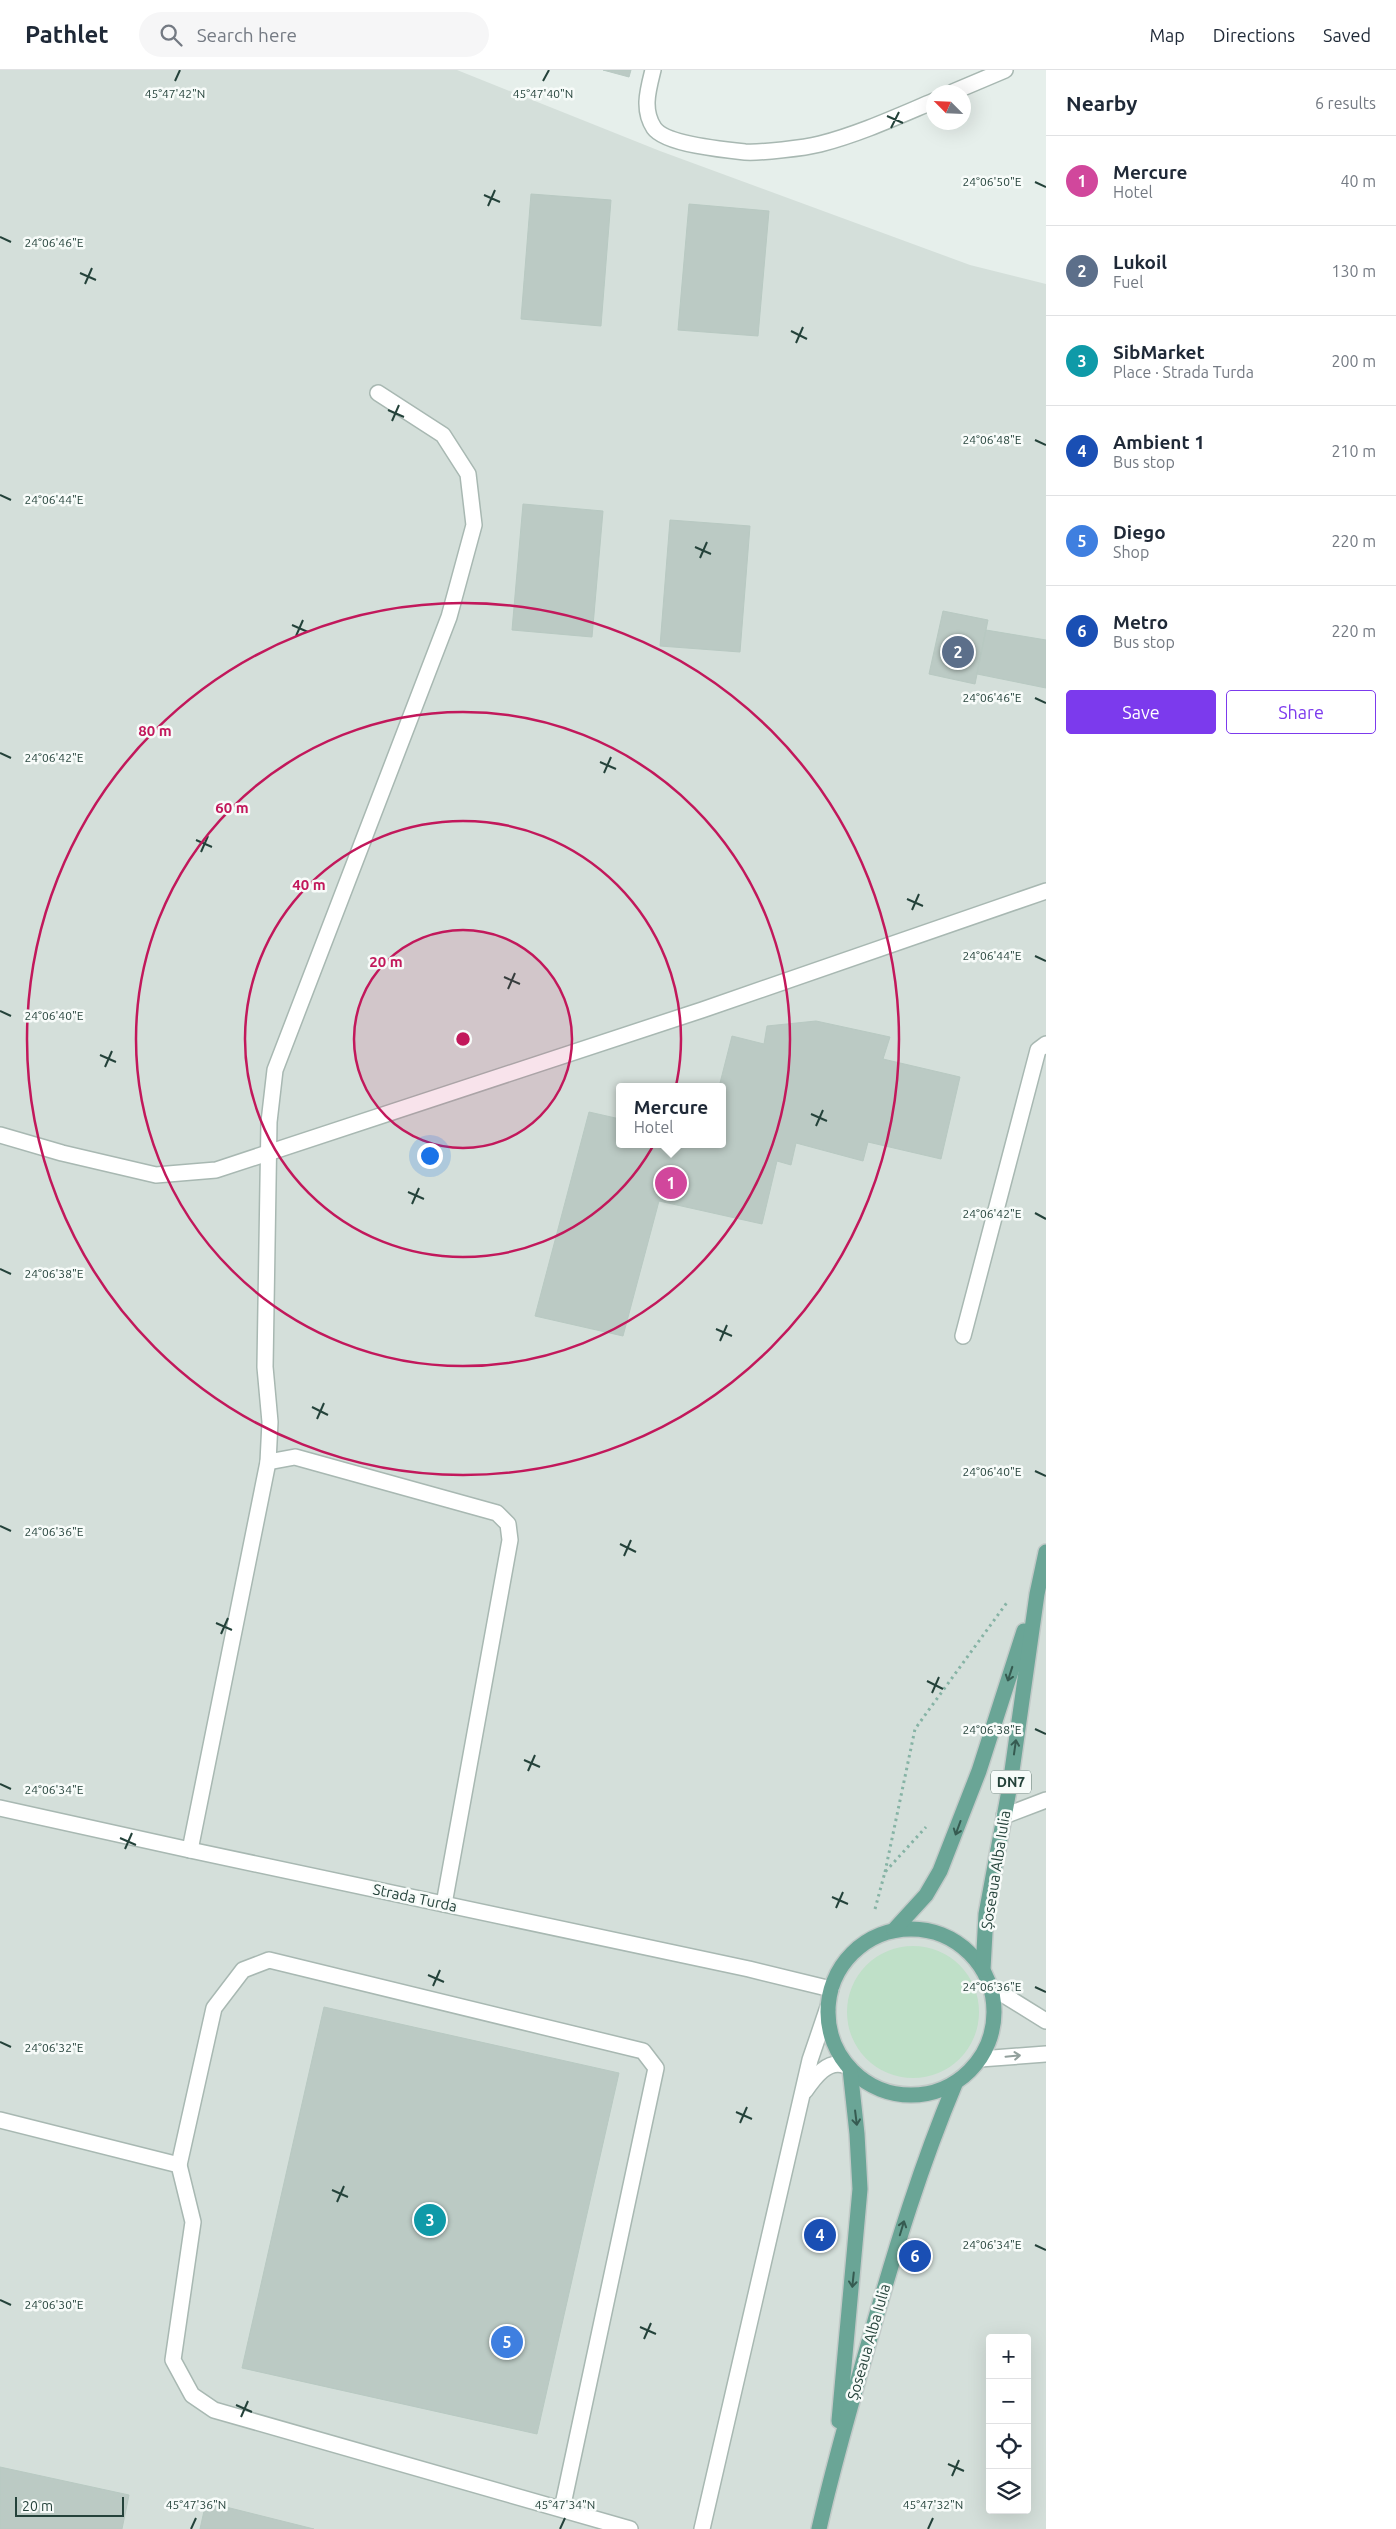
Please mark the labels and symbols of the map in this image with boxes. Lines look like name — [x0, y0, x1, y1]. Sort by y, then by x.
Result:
north arrow — [926, 85, 971, 130]
text: 45°47'42"N — [145, 87, 205, 100]
text: 45°47'40"N — [513, 87, 573, 100]
text: 24°06'50"E — [963, 175, 1022, 188]
text: 24°06'46"E — [25, 236, 84, 249]
text: 24°06'48"E — [963, 433, 1022, 446]
text: 24°06'44"E — [25, 493, 84, 506]
pin: 2 — [942, 633, 974, 671]
text: 24°06'46"E — [963, 691, 1022, 704]
text: 80 m — [138, 722, 172, 739]
text: 24°06'42"E — [25, 751, 84, 764]
text: 60 m — [215, 799, 249, 816]
text: 40 m — [292, 876, 326, 893]
text: 24°06'44"E — [963, 949, 1022, 962]
text: 20 m — [369, 953, 403, 970]
text: 24°06'40"E — [25, 1009, 84, 1022]
centre of rings — [454, 1030, 472, 1048]
your location — [417, 1143, 443, 1169]
pin: 1 — [655, 1164, 687, 1202]
text: 24°06'42"E — [963, 1207, 1022, 1220]
text: 24°06'38"E — [25, 1267, 84, 1280]
text: 24°06'40"E — [963, 1465, 1022, 1478]
text: 24°06'36"E — [25, 1525, 84, 1538]
one-way arrow — [1005, 1666, 1015, 1682]
text: 24°06'38"E — [963, 1723, 1022, 1736]
one-way arrow — [1010, 1740, 1020, 1756]
road number: DN7 — [991, 1770, 1031, 1794]
text: 24°06'34"E — [25, 1783, 84, 1796]
street label: Șoseaua Alba Iulia — [978, 1809, 1013, 1931]
one-way arrow — [953, 1819, 962, 1835]
street label: Strada Turda — [371, 1880, 459, 1915]
text: 24°06'36"E — [963, 1980, 1022, 1993]
text: 24°06'32"E — [25, 2041, 84, 2054]
one-way arrow — [1005, 2051, 1021, 2061]
one-way arrow — [851, 2110, 861, 2126]
pin: 3 — [414, 2201, 446, 2239]
pin: 4 — [804, 2216, 836, 2254]
one-way arrow — [898, 2220, 908, 2236]
pin: 6 — [899, 2237, 931, 2275]
text: 24°06'34"E — [963, 2238, 1022, 2251]
one-way arrow — [848, 2272, 858, 2288]
street label: Șoseaua Alba Iulia — [844, 2282, 893, 2402]
text: 24°06'30"E — [25, 2298, 84, 2311]
pin: 5 — [491, 2323, 523, 2361]
scale bar — [15, 2494, 124, 2517]
text: 45°47'36"N — [166, 2498, 226, 2511]
text: 45°47'34"N — [535, 2498, 595, 2511]
text: 45°47'32"N — [903, 2498, 963, 2511]

